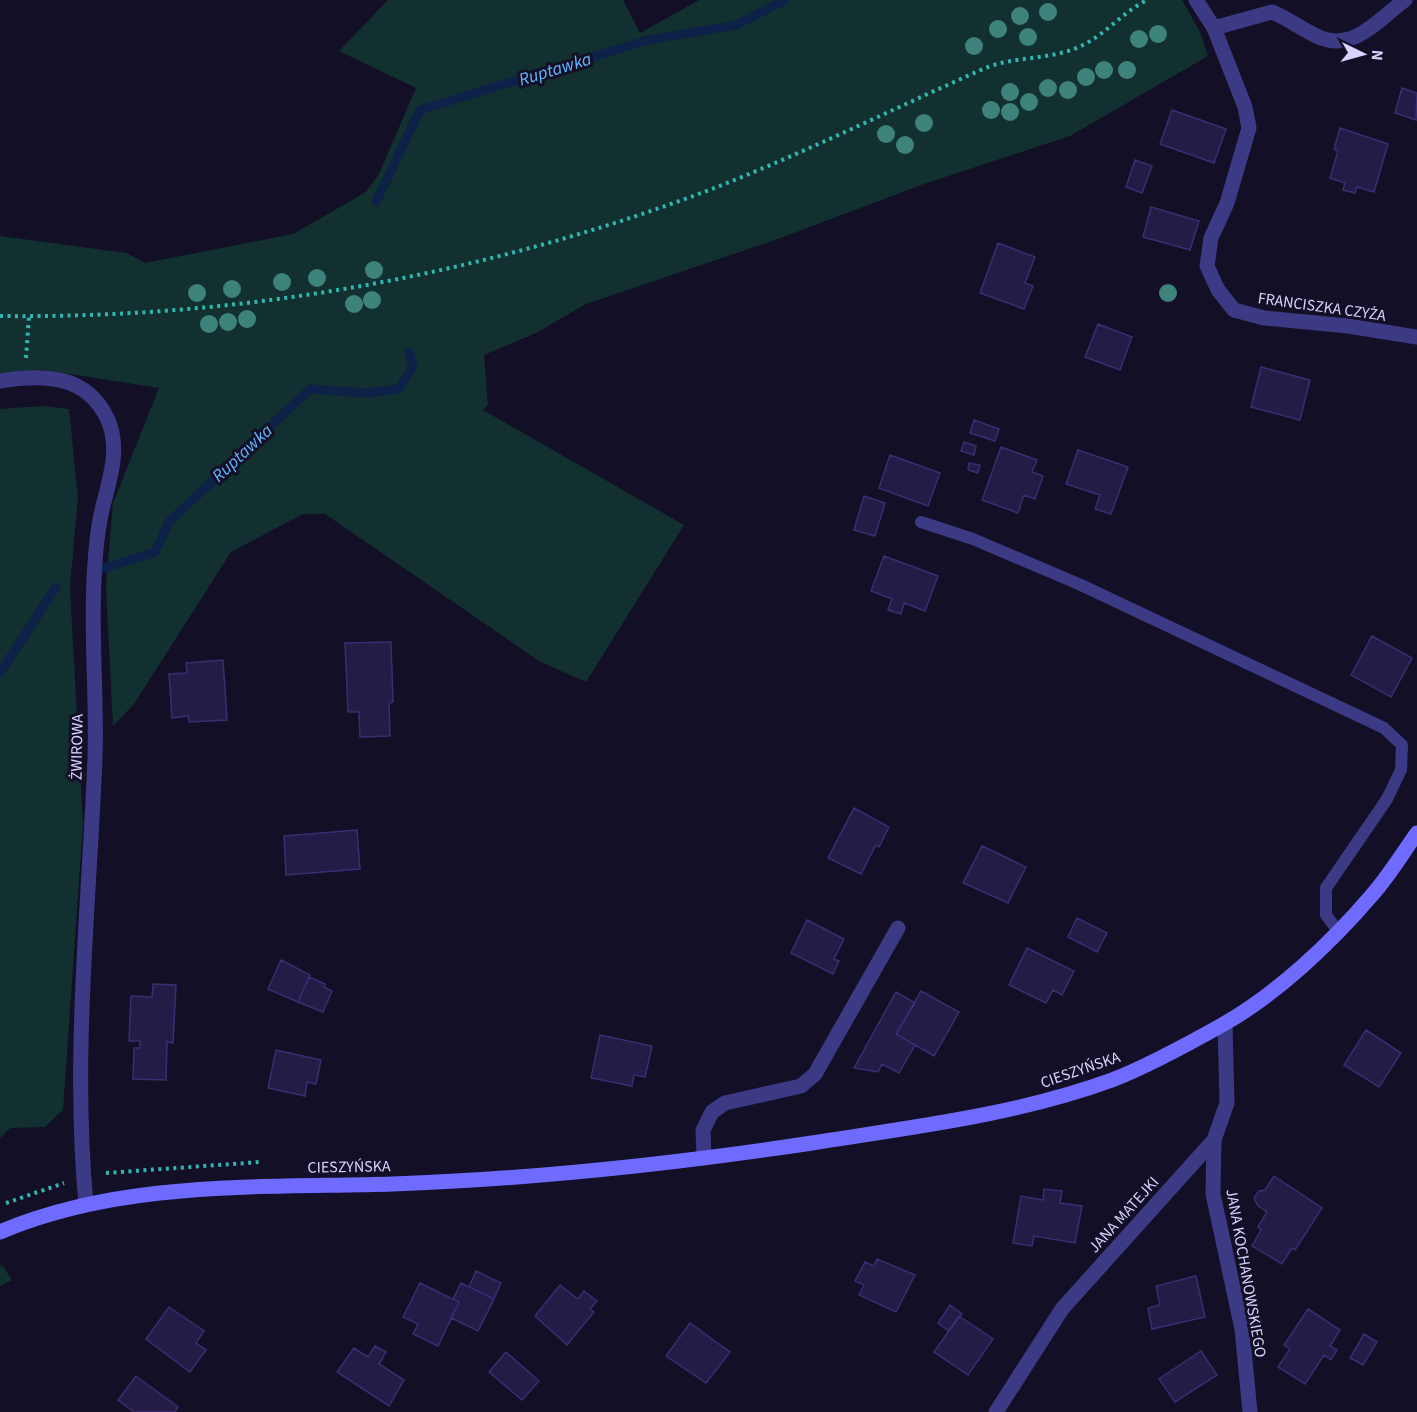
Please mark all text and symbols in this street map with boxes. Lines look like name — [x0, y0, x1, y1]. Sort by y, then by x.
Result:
north arrow — [1333, 24, 1393, 84]
water label: Ruptawka — [516, 46, 595, 92]
text: N — [1366, 49, 1388, 61]
street label: FRANCISZKA CZYŻA — [1256, 287, 1388, 327]
water label: Ruptawka — [206, 418, 279, 488]
street label: ŻWIROWA — [65, 713, 89, 780]
street label: CIESZYŃSKA — [1037, 1046, 1123, 1094]
street label: CIESZYŃSKA — [307, 1155, 391, 1179]
street label: JANA MATEJKI — [1083, 1172, 1164, 1258]
street label: JANA KOCHANOWSKIEGO — [1220, 1187, 1272, 1359]

